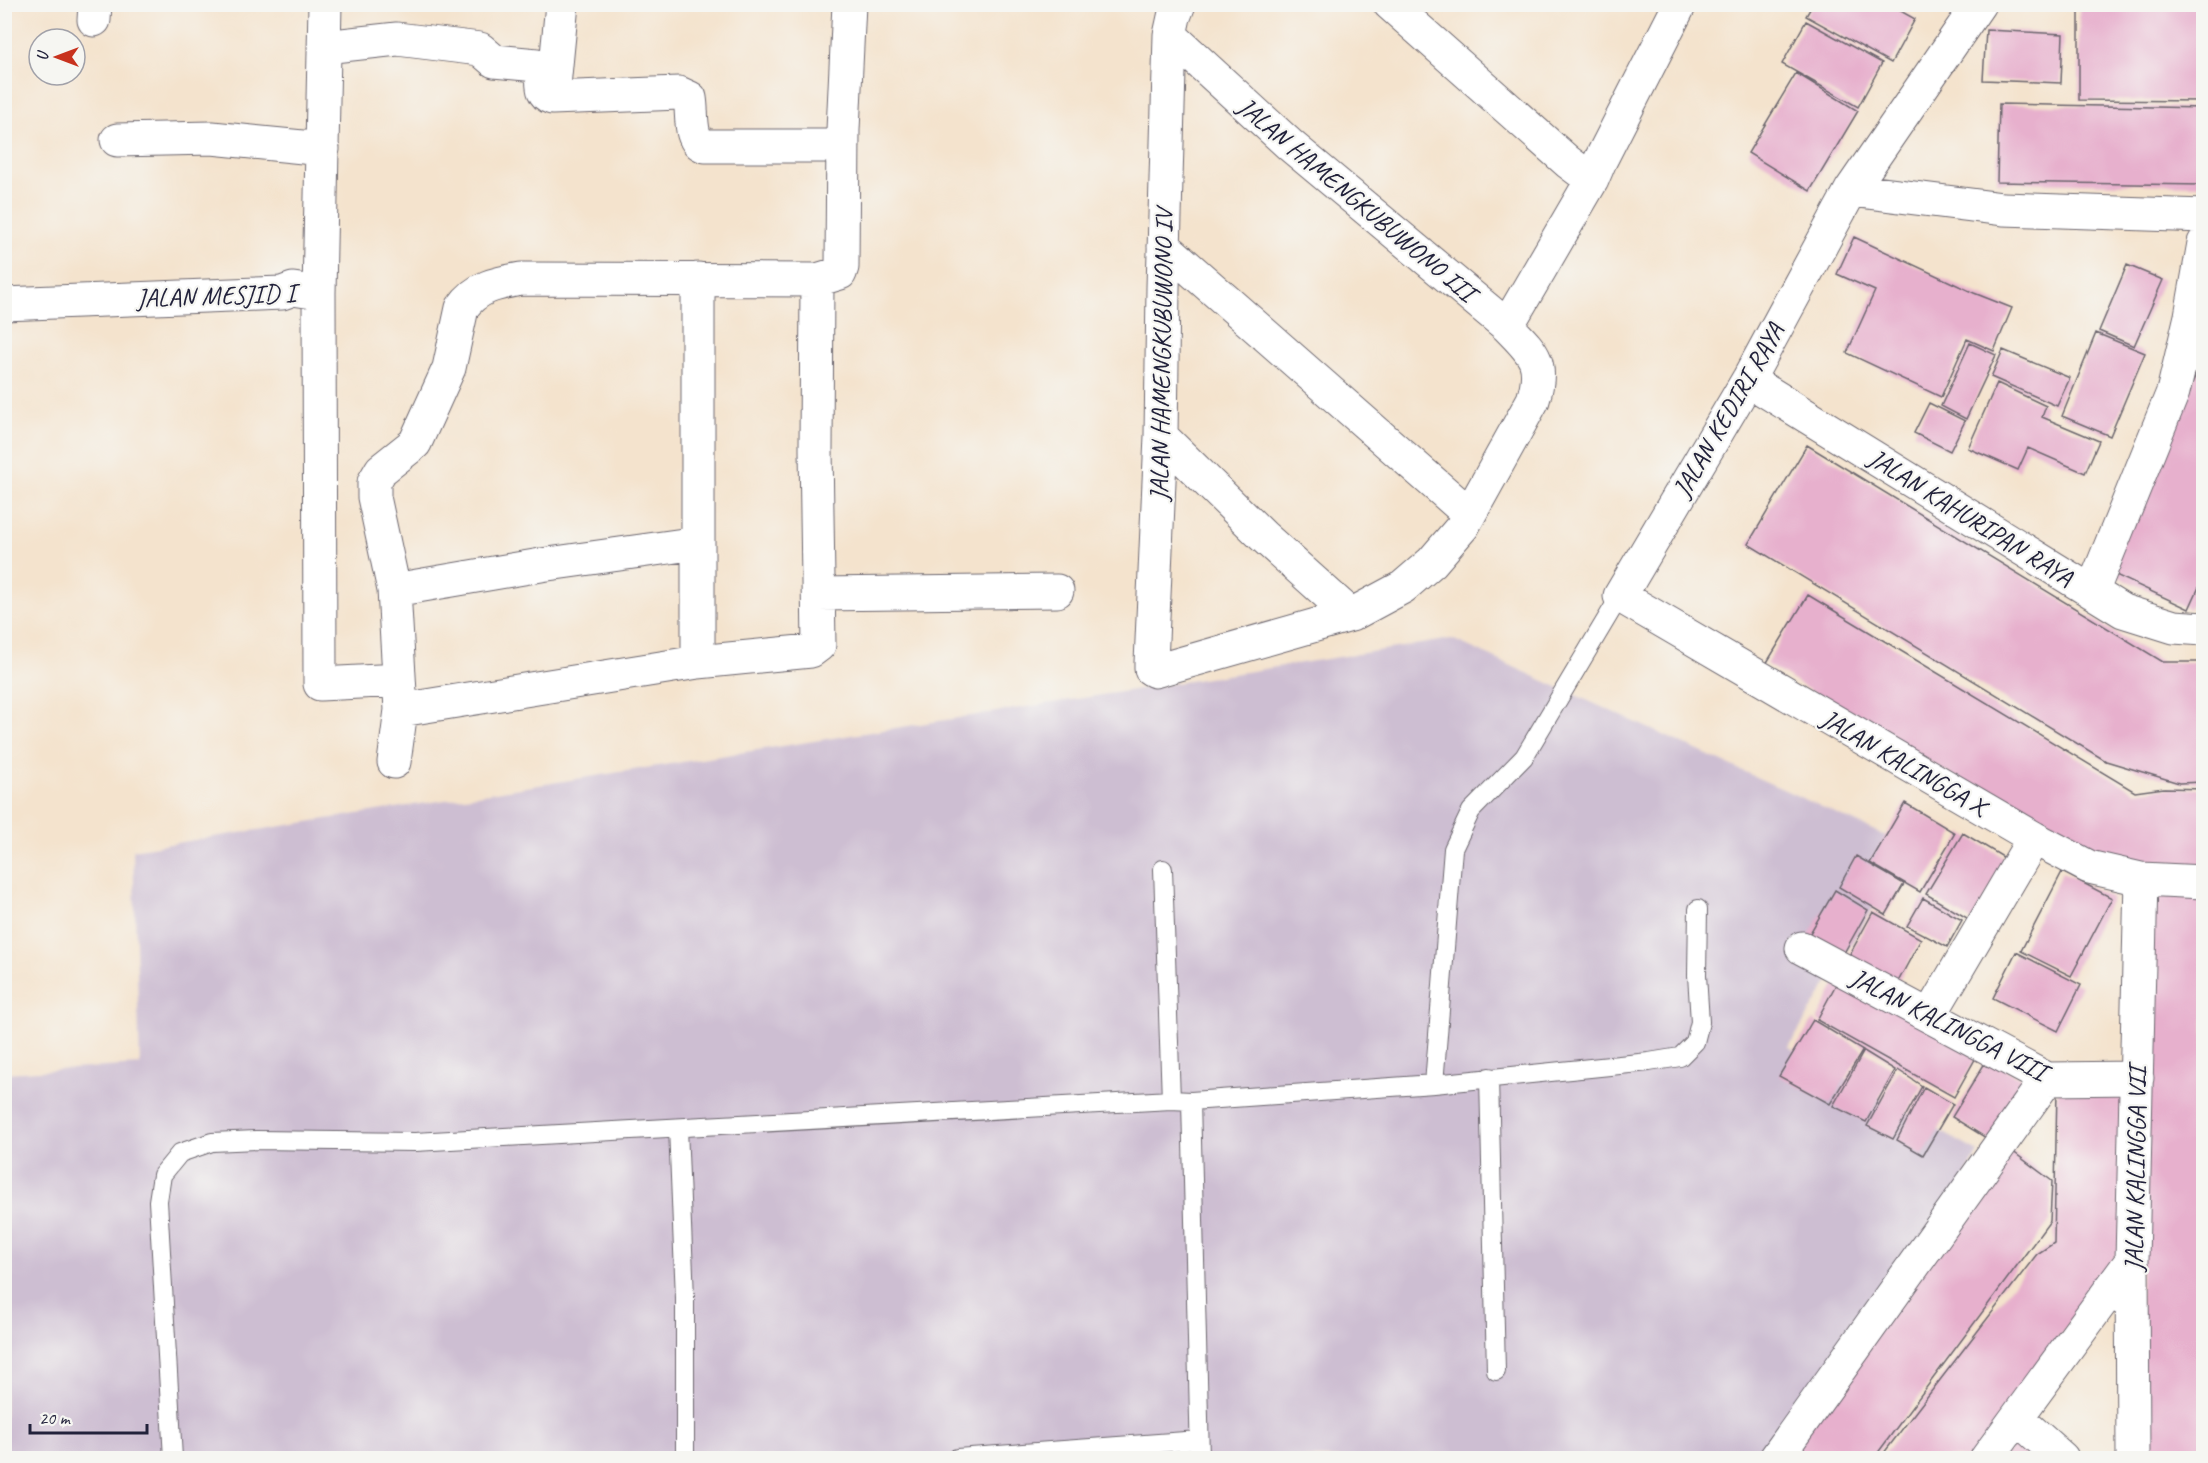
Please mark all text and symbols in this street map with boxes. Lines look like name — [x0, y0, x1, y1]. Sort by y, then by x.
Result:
north arrow — [27, 27, 87, 87]
text: U — [33, 50, 53, 61]
street label: JALAN HAMENGKUBUWONO III — [1229, 89, 1487, 312]
street label: JALAN HAMENGKUBUWONO IV — [1142, 203, 1181, 503]
street label: JALAN MESJID I — [134, 276, 302, 315]
street label: JALAN KEDIRI RAYA — [1664, 316, 1792, 505]
street label: JALAN KAHURIPAN RAYA — [1861, 440, 2080, 594]
street label: JALAN KALINGGA X — [1814, 701, 1996, 825]
street label: JALAN KALINGGA VIII — [1843, 960, 2057, 1091]
street label: JALAN KALINGGA VII — [2117, 1061, 2154, 1274]
scale bar — [30, 1397, 147, 1435]
text: 20 m — [39, 1407, 72, 1429]

